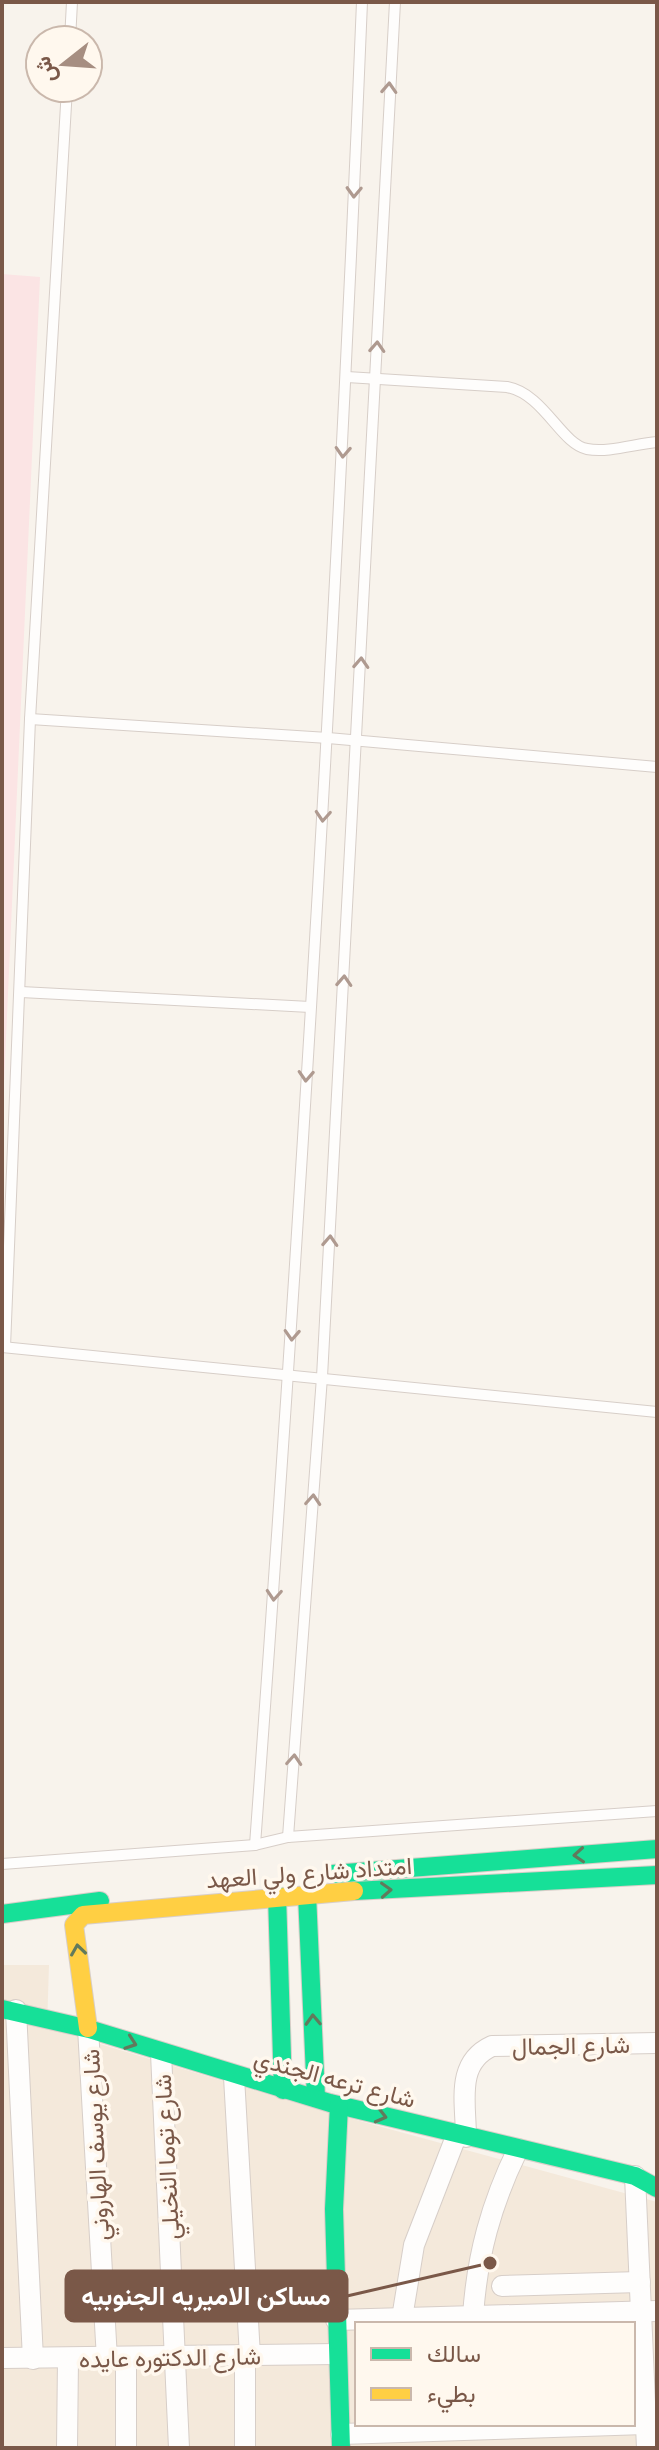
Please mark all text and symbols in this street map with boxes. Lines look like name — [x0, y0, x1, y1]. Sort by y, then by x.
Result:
north arrow — [24, 24, 104, 104]
text: ش — [27, 53, 62, 87]
one-way arrow — [381, 81, 398, 94]
one-way arrow — [346, 186, 363, 199]
one-way arrow — [368, 340, 385, 353]
one-way arrow — [335, 446, 352, 459]
one-way arrow — [352, 656, 369, 669]
one-way arrow — [315, 810, 332, 823]
one-way arrow — [335, 974, 352, 987]
one-way arrow — [298, 1070, 315, 1083]
one-way arrow — [321, 1234, 338, 1247]
one-way arrow — [284, 1329, 301, 1342]
one-way arrow — [304, 1493, 321, 1506]
one-way arrow — [266, 1589, 283, 1602]
one-way arrow — [285, 1753, 302, 1766]
one-way arrow — [572, 1846, 585, 1863]
street label: امتداد شارع ولي العهد — [205, 1849, 413, 1899]
one-way arrow — [380, 1881, 393, 1898]
one-way arrow — [70, 1944, 87, 1957]
one-way arrow — [304, 2013, 321, 2026]
street label: شارع الجمال — [512, 2028, 630, 2063]
one-way arrow — [124, 2033, 138, 2049]
street label: شارع ترعه الجندي — [250, 2041, 419, 2119]
street label: شارع يوسف الهاروني — [74, 2048, 120, 2242]
street label: شارع توما النخيلي — [146, 2073, 190, 2240]
one-way arrow — [373, 2107, 387, 2124]
callout: مساكن الاميريه الجنوبيه — [66, 2271, 347, 2321]
text: مساكن الاميريه الجنوبيه — [81, 2278, 331, 2312]
legend — [355, 2322, 635, 2426]
text: سالك — [427, 2337, 481, 2369]
street label: شارع الدكتوره عايده — [79, 2339, 261, 2376]
text: بطيء — [427, 2377, 476, 2413]

